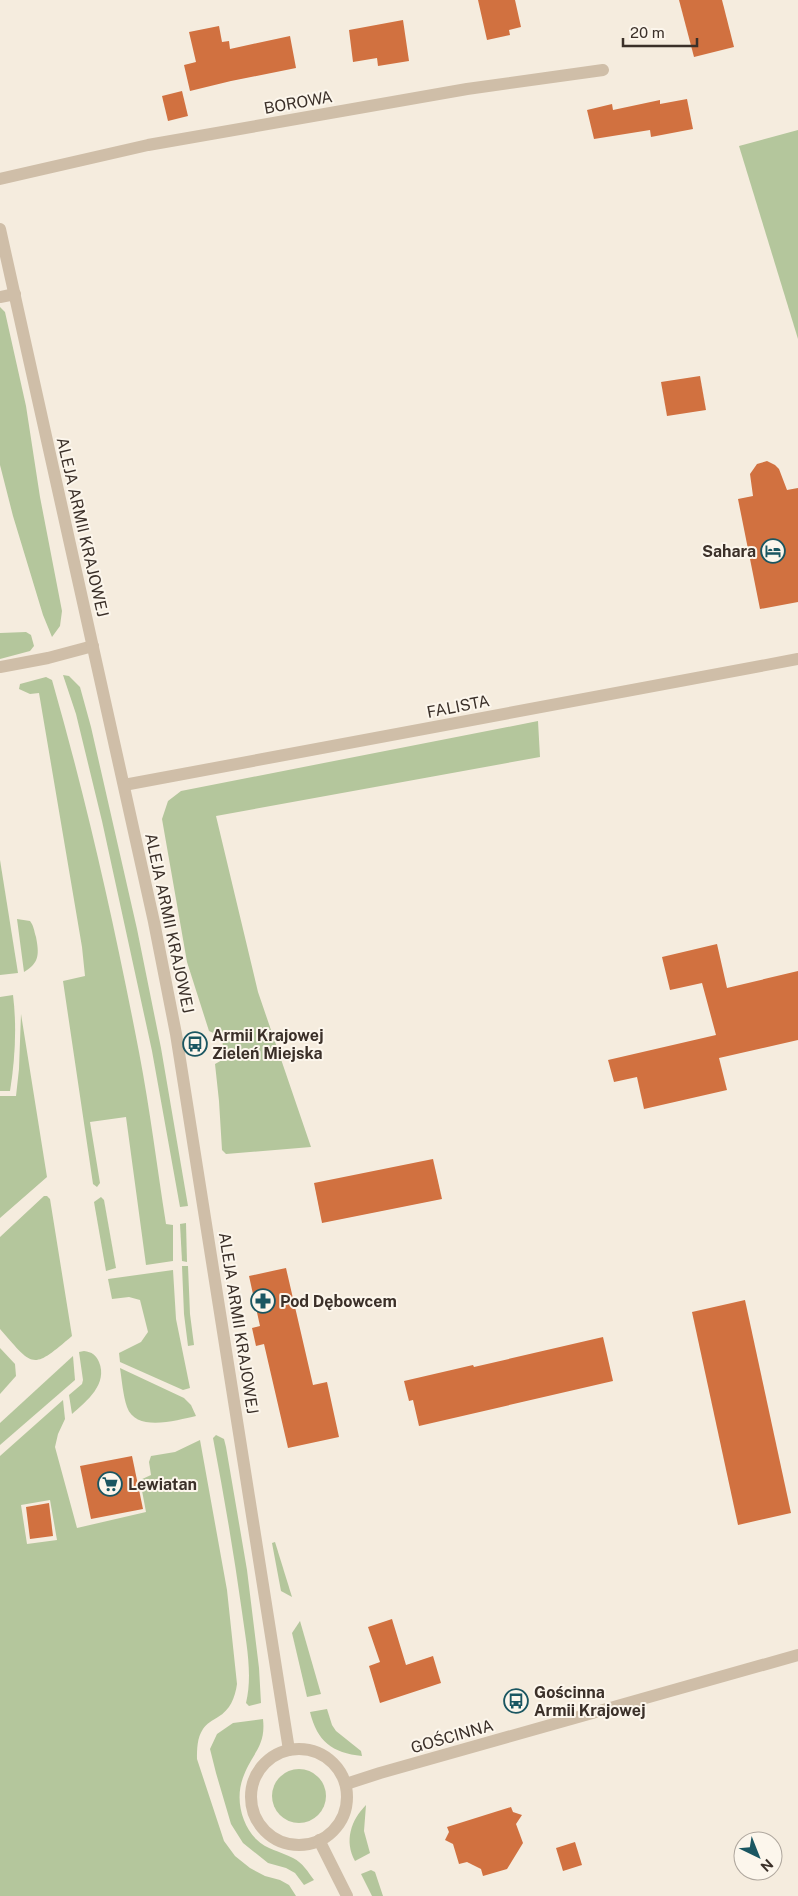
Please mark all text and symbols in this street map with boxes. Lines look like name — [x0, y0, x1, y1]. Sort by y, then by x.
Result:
scale bar — [623, 15, 697, 47]
text: 20 m — [630, 24, 665, 41]
street label: BOROWA — [262, 87, 334, 118]
street label: ALEJA ARMII KRAJOWEJ — [53, 435, 112, 619]
hotel icon: Sahara — [760, 538, 786, 564]
place label: Sahara — [702, 542, 756, 561]
street label: FALISTA — [425, 691, 491, 722]
street label: ALEJA ARMII KRAJOWEJ — [141, 831, 198, 1015]
place label: Armii Krajowej Zieleń Miejska — [212, 1026, 324, 1063]
bus stop icon: Armii Krajowej Zieleń Miejska — [182, 1031, 208, 1057]
street label: ALEJA ARMII KRAJOWEJ — [215, 1231, 262, 1415]
pharmacy icon: Pod Dębowcem — [250, 1288, 276, 1314]
place label: Pod Dębowcem — [280, 1292, 397, 1311]
supermarket icon: Lewiatan — [97, 1471, 123, 1497]
place label: Lewiatan — [128, 1475, 197, 1494]
place label: Gościnna Armii Krajowej — [534, 1683, 646, 1720]
bus stop icon: Gościnna Armii Krajowej — [503, 1688, 529, 1714]
street label: GOŚCINNA — [408, 1715, 496, 1757]
north arrow — [733, 1831, 783, 1881]
text: N — [757, 1856, 776, 1875]

